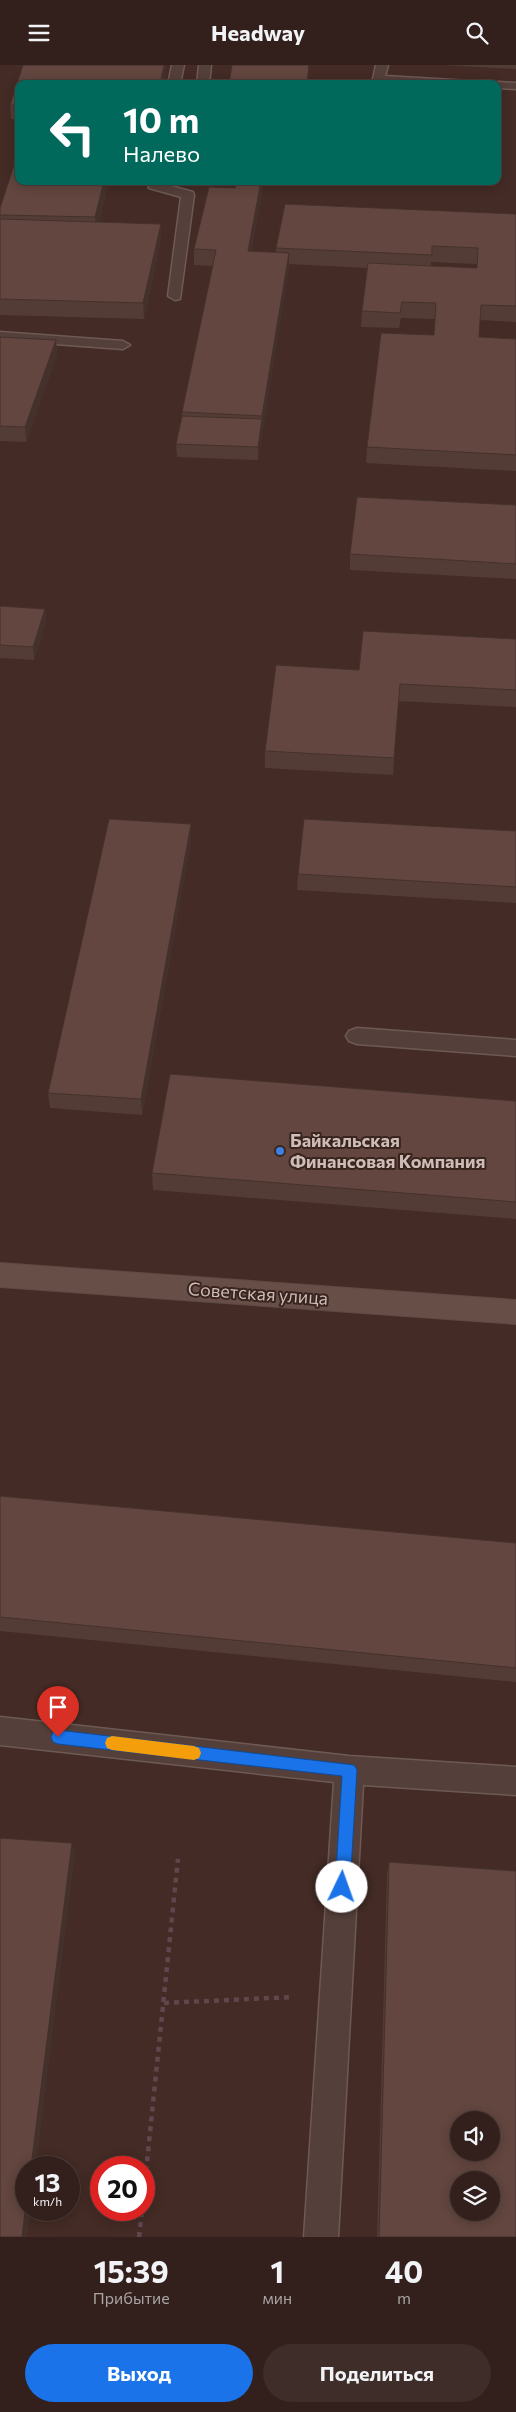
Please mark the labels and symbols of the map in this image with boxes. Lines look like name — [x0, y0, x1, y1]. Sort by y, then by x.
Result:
place label: Байкальская Финансовая Компания — [290, 1129, 485, 1172]
marker: Байкальская Финансовая Компания — [274, 1145, 286, 1157]
street label: Советская улица — [187, 1277, 329, 1309]
pin — [37, 1686, 79, 1737]
position arrow — [315, 1860, 367, 1912]
speed limit sign: 20 — [90, 2156, 155, 2221]

